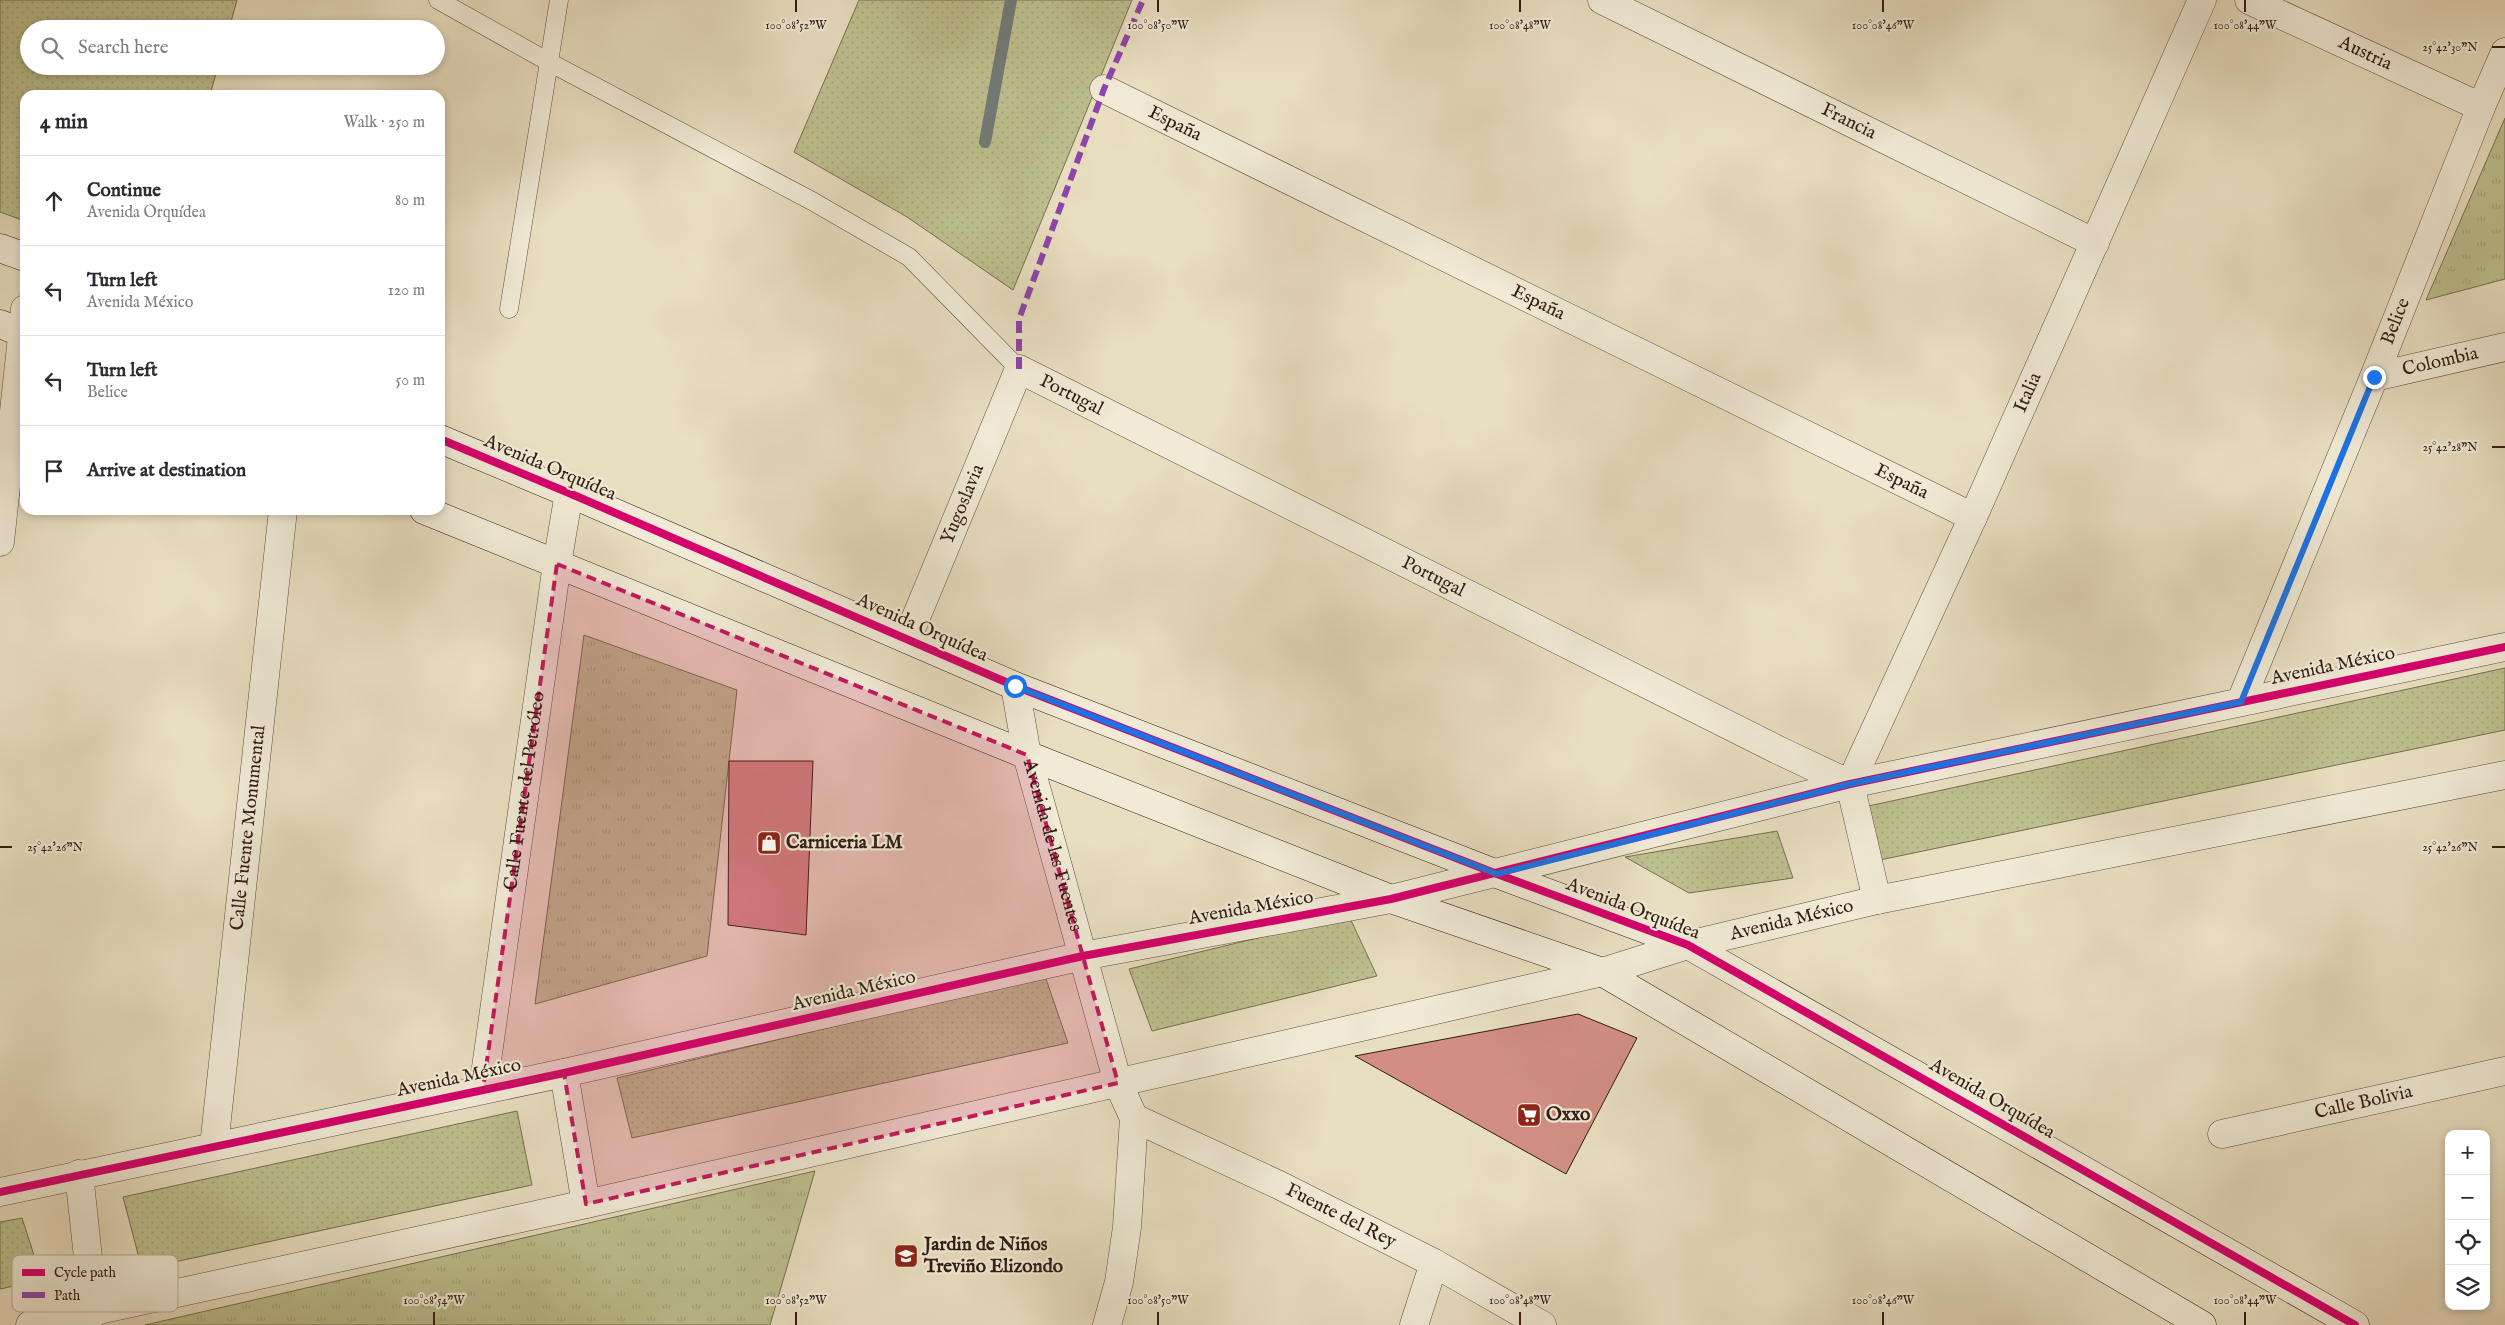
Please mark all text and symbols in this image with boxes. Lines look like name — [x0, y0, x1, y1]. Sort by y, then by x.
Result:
text: 100°08'52"W — [765, 18, 827, 33]
text: 100°08'50"W — [1127, 18, 1189, 33]
text: 100°08'48"W — [1489, 18, 1552, 33]
text: 100°08'46"W — [1852, 18, 1915, 33]
text: 100°08'44"W — [2213, 18, 2277, 33]
search box — [20, 20, 445, 75]
street label: Austria — [2334, 31, 2396, 77]
icon: search — [38, 34, 66, 62]
text: Search here — [78, 36, 169, 60]
text: 25°42'30"N — [2422, 40, 2478, 55]
street label: Francia — [1817, 98, 1881, 146]
street label: España — [1144, 101, 1206, 148]
text: 4 min — [40, 109, 88, 136]
text: Walk · 250 m — [343, 113, 425, 133]
text: Continue — [87, 179, 161, 203]
icon: ahead — [40, 187, 68, 215]
text: 80 m — [395, 191, 425, 211]
text: Avenida Orquídea — [87, 203, 206, 223]
text: Turn left — [87, 269, 158, 293]
icon: left — [40, 277, 68, 305]
street label: España — [1507, 280, 1570, 326]
text: 120 m — [388, 281, 425, 301]
text: Avenida México — [87, 293, 193, 313]
street label: Belice — [2376, 294, 2416, 348]
street label: Colombia — [2400, 341, 2481, 382]
text: Turn left — [87, 359, 158, 383]
route end — [2363, 366, 2386, 389]
icon: left — [40, 367, 68, 395]
street label: Italia — [2009, 368, 2048, 416]
street label: Portugal — [1036, 369, 1108, 422]
text: 50 m — [396, 371, 425, 391]
text: Belice — [87, 383, 128, 403]
street label: Avenida Orquídea — [479, 429, 620, 507]
text: 25°42'28"N — [2422, 440, 2478, 455]
icon: arrive — [40, 457, 68, 485]
street label: España — [1871, 458, 1933, 505]
text: Arrive at destination — [87, 459, 246, 483]
street label: Yugoslavia — [936, 460, 990, 548]
street label: Portugal — [1398, 551, 1470, 603]
street label: Avenida Orquídea — [852, 588, 992, 668]
street label: Avenida México — [2268, 641, 2397, 691]
route start — [1004, 675, 1027, 698]
street label: Calle Fuente del Petróleo — [499, 690, 551, 892]
street label: Calle Fuente Monumental — [225, 723, 272, 932]
street label: Avenida de las Fuentes — [1017, 756, 1087, 934]
shop icon: Carniceria LM — [756, 830, 782, 856]
place label: Carniceria LM — [786, 831, 903, 855]
text: 25°42'26"N — [27, 840, 83, 855]
text: 25°42'26"N — [2422, 840, 2478, 855]
street label: Avenida Orquídea — [1562, 872, 1704, 946]
street label: Avenida México — [1186, 885, 1315, 931]
street label: Avenida México — [1727, 894, 1856, 947]
street label: Avenida México — [789, 965, 918, 1017]
street label: Avenida México — [394, 1053, 523, 1103]
street label: Avenida Orquídea — [1924, 1053, 2060, 1145]
street label: Calle Bolivia — [2312, 1080, 2416, 1125]
supermarket icon: Oxxo — [1516, 1102, 1542, 1128]
place label: Oxxo — [1546, 1103, 1590, 1127]
map controls — [2445, 1130, 2490, 1310]
button: + — [2445, 1130, 2490, 1175]
button: − — [2445, 1175, 2490, 1220]
street label: Fuente del Rey — [1282, 1178, 1401, 1254]
button: locate — [2445, 1220, 2490, 1265]
place label: Jardin de Niños Treviño Elizondo — [921, 1233, 1063, 1279]
school or university icon: Jardin de Niños Treviño Elizondo — [893, 1243, 919, 1269]
legend — [12, 1255, 178, 1312]
text: Cycle path — [54, 1264, 116, 1282]
button: layers — [2445, 1265, 2490, 1310]
text: Path — [54, 1287, 81, 1305]
text: 100°08'54"W — [403, 1293, 465, 1308]
text: 100°08'52"W — [765, 1293, 827, 1308]
text: 100°08'50"W — [1127, 1293, 1189, 1308]
text: 100°08'48"W — [1489, 1293, 1552, 1308]
text: 100°08'46"W — [1852, 1293, 1915, 1308]
text: 100°08'44"W — [2213, 1293, 2277, 1308]

